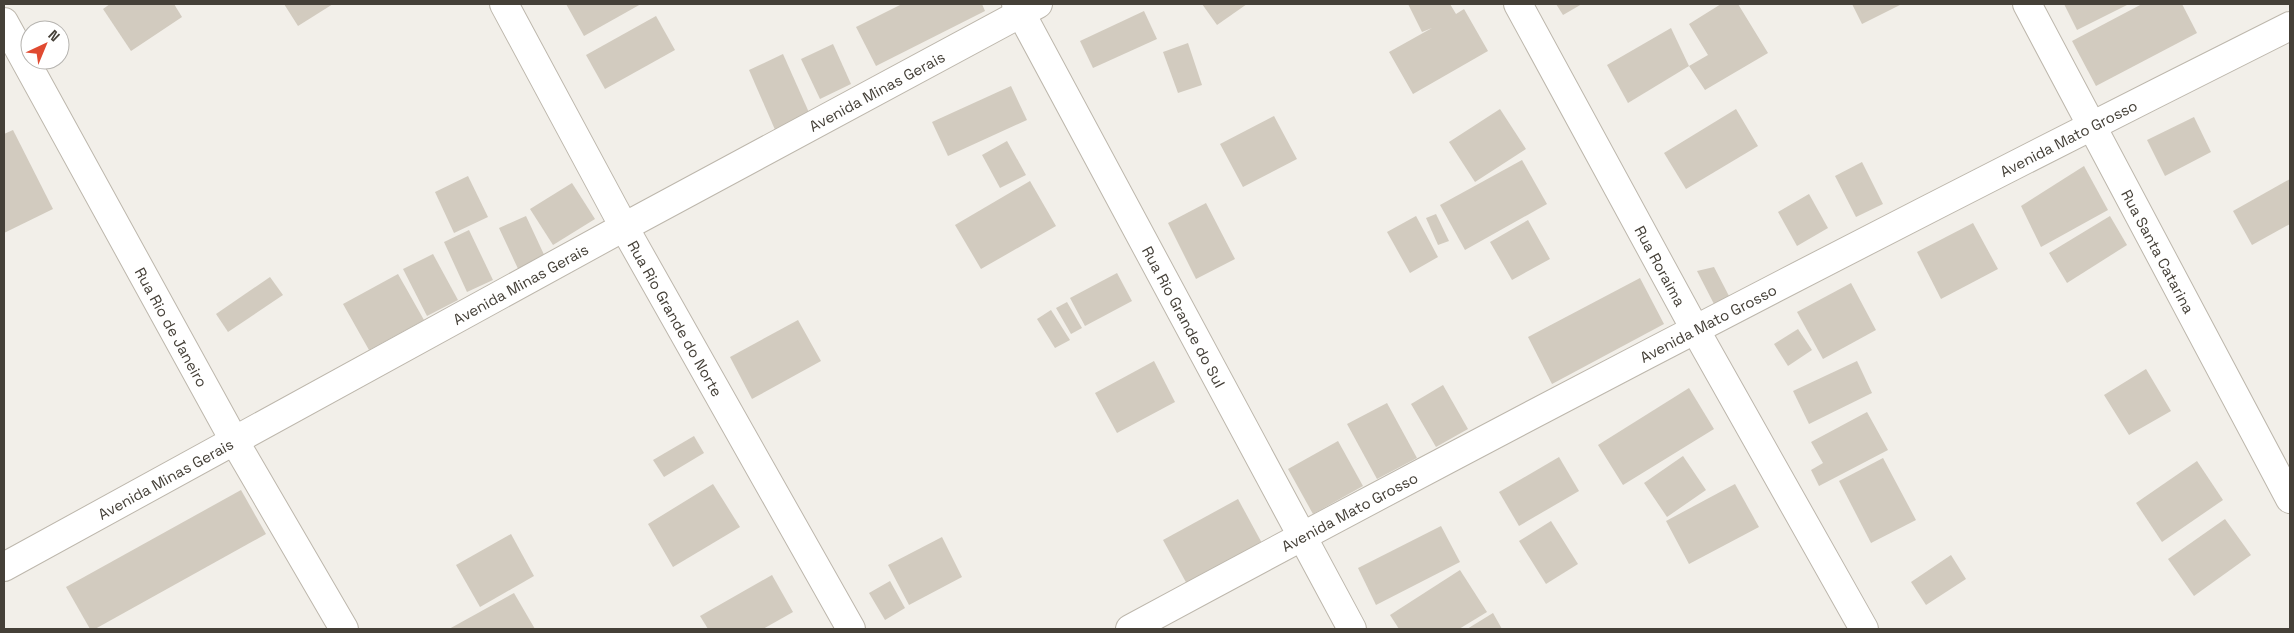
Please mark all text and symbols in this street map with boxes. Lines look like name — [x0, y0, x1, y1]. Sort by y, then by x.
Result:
north arrow — [20, 20, 70, 70]
text: N — [44, 26, 64, 45]
street label: Avenida Minas Gerais — [805, 47, 948, 135]
street label: Avenida Mato Grosso — [1996, 95, 2140, 181]
street label: Rua Santa Catarina — [2118, 186, 2199, 317]
street label: Rua Roraima — [1631, 222, 1690, 310]
street label: Rua Rio Grande do Norte — [624, 237, 727, 400]
street label: Avenida Minas Gerais — [449, 239, 592, 329]
street label: Rua Rio Grande do Sul — [1138, 243, 1230, 391]
street label: Rua Rio de Janeiro — [131, 264, 212, 390]
street label: Avenida Mato Grosso — [1636, 280, 1780, 366]
street label: Avenida Minas Gerais — [94, 434, 236, 523]
street label: Avenida Mato Grosso — [1278, 467, 1421, 555]

